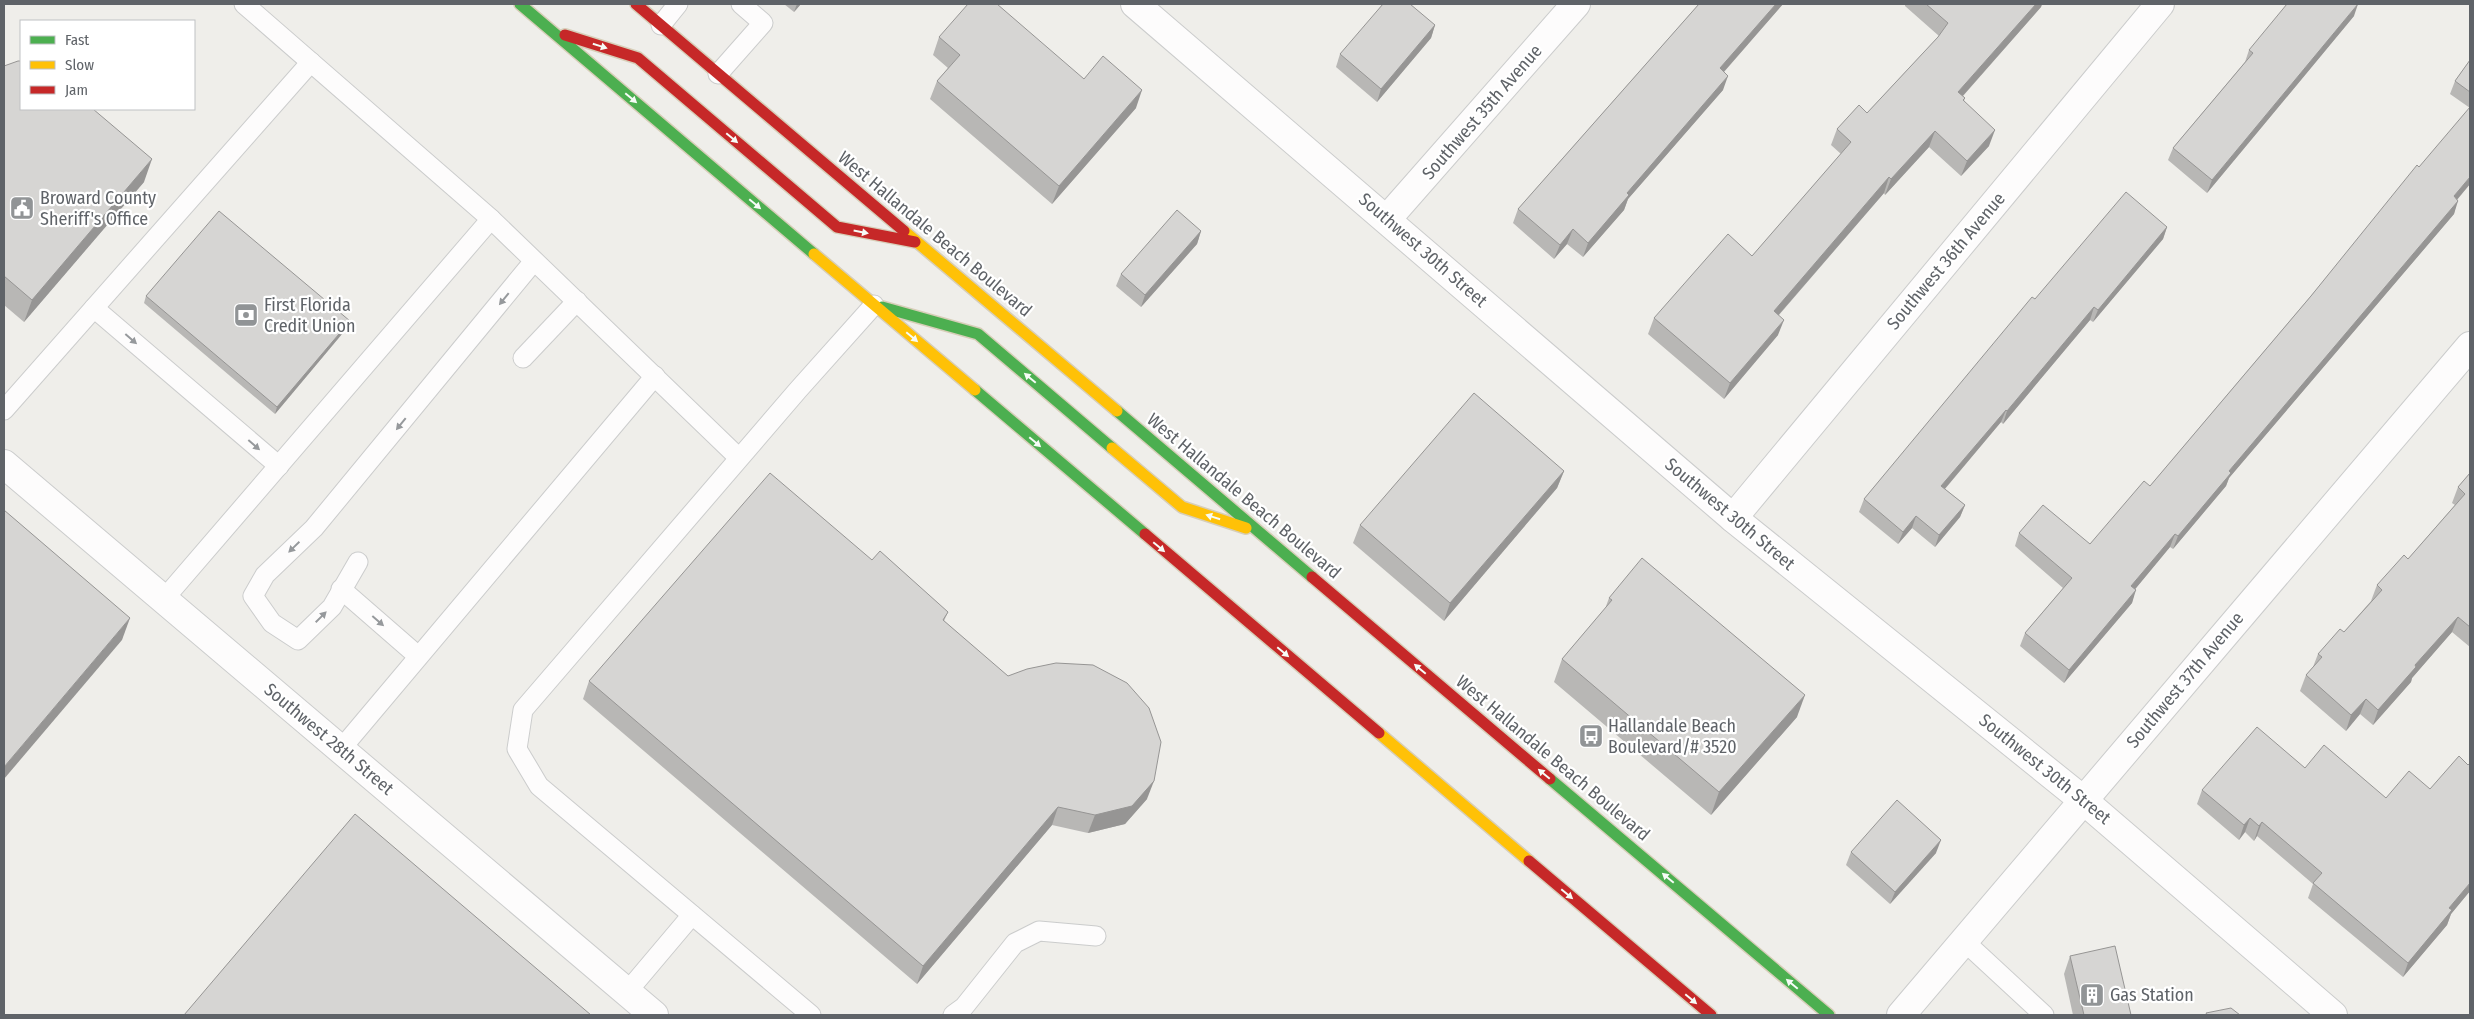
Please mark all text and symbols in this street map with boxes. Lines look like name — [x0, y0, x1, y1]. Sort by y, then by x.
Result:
legend — [20, 20, 195, 110]
text: Fast — [65, 31, 89, 49]
street label: Southwest 35th Avenue — [1417, 40, 1547, 184]
one-way arrow — [593, 43, 608, 51]
text: Slow — [65, 56, 94, 74]
text: Jam — [65, 81, 88, 99]
one-way arrow — [625, 93, 638, 104]
one-way arrow — [725, 132, 738, 143]
street label: West Hallandale Beach Boulevard — [834, 146, 1036, 322]
place label: Broward County Sheriff's Office — [40, 187, 156, 230]
street label: Southwest 30th Street — [1354, 188, 1492, 312]
street label: Southwest 36th Avenue — [1882, 188, 2010, 334]
public building icon: Broward County Sheriff's Office — [9, 195, 35, 221]
one-way arrow — [748, 198, 761, 209]
one-way arrow — [853, 228, 868, 236]
one-way arrow — [498, 292, 509, 305]
place label: First Florida Credit Union — [264, 294, 355, 337]
bank icon: First Florida Credit Union — [233, 302, 259, 328]
one-way arrow — [905, 331, 918, 342]
one-way arrow — [125, 334, 138, 345]
one-way arrow — [1024, 372, 1036, 384]
street label: West Hallandale Beach Boulevard — [1143, 408, 1345, 584]
one-way arrow — [395, 418, 406, 431]
one-way arrow — [1029, 436, 1042, 447]
one-way arrow — [248, 440, 261, 451]
street label: Southwest 30th Street — [1660, 453, 1800, 575]
one-way arrow — [1206, 513, 1221, 521]
one-way arrow — [288, 541, 300, 553]
one-way arrow — [1153, 541, 1165, 553]
street label: Southwest 37th Avenue — [2122, 607, 2248, 752]
one-way arrow — [315, 611, 327, 623]
one-way arrow — [371, 616, 384, 627]
one-way arrow — [1277, 646, 1289, 657]
one-way arrow — [1413, 663, 1426, 674]
street label: West Hallandale Beach Boulevard — [1452, 670, 1654, 846]
street label: Southwest 28th Street — [260, 678, 398, 800]
street label: Southwest 30th Street — [1975, 709, 2115, 829]
place label: Hallandale Beach Boulevard/# 3520 — [1608, 715, 1737, 758]
bus stop icon: Hallandale Beach Boulevard/# 3520 — [1578, 723, 1604, 749]
one-way arrow — [1537, 768, 1550, 779]
one-way arrow — [1661, 873, 1674, 884]
one-way arrow — [1561, 888, 1574, 899]
one-way arrow — [1785, 978, 1798, 989]
building icon: Gas Station — [2079, 982, 2105, 1008]
place label: Gas Station — [2110, 984, 2194, 1006]
one-way arrow — [1684, 993, 1697, 1004]

